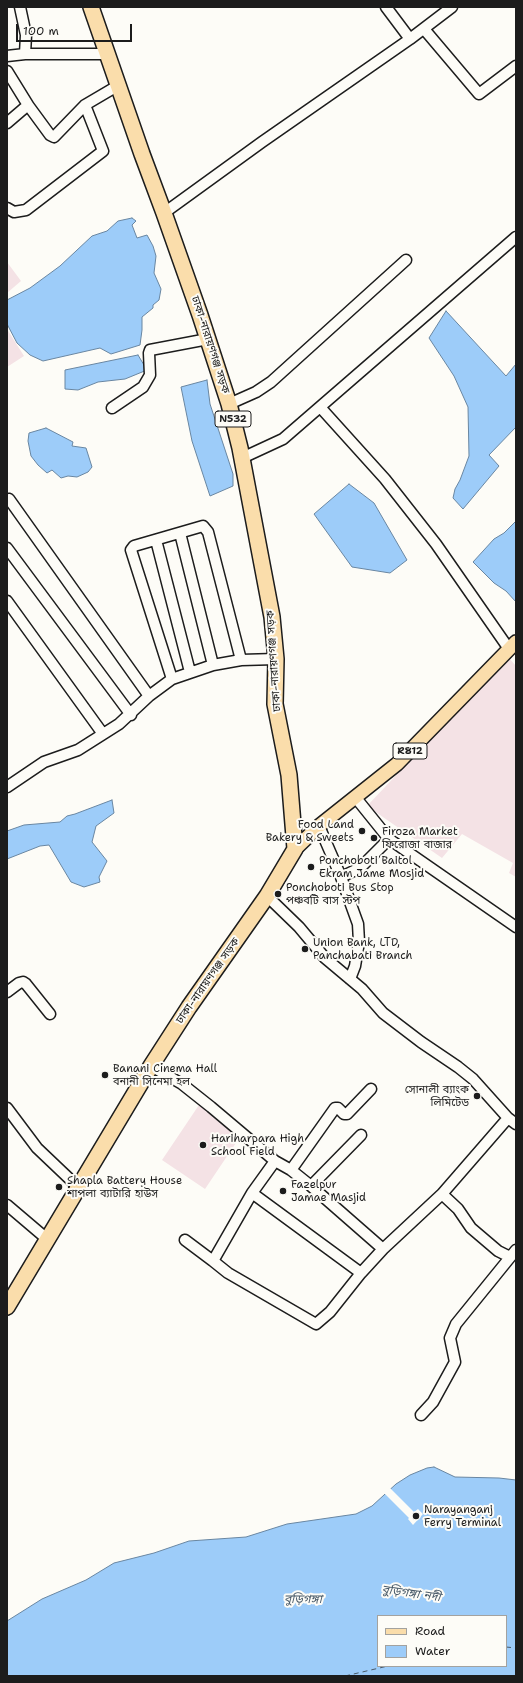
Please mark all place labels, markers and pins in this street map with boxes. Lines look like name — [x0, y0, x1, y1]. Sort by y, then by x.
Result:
place label: Food Land Bakery & Sweets — [266, 818, 354, 844]
place label: Firoza Market ফিরোজা বাজার — [382, 825, 458, 851]
marker: Food Land Bakery & Sweets — [357, 826, 367, 836]
marker: Firoza Market ফিরোজা বাজার — [369, 833, 379, 843]
place label: Ponchoboti Baitol Ekram Jame Mosjid — [319, 854, 424, 880]
marker: Ponchoboti Baitol Ekram Jame Mosjid — [306, 862, 316, 872]
place label: Ponchoboti Bus Stop পঞ্চবটি বাস স্টপ — [286, 881, 394, 907]
marker: Ponchoboti Bus Stop পঞ্চবটি বাস স্টপ — [273, 889, 283, 899]
place label: Union Bank, LTD, Panchabati Branch — [313, 936, 412, 962]
marker: Union Bank, LTD, Panchabati Branch — [300, 944, 310, 954]
place label: Banani Cinema Hall বনানী সিনেমা হল — [113, 1062, 217, 1088]
marker: Banani Cinema Hall বনানী সিনেমা হল — [100, 1070, 110, 1080]
place label: সোনালী ব্যাংক লিমিটেড — [405, 1083, 469, 1109]
marker: সোনালী ব্যাংক লিমিটেড — [472, 1091, 482, 1101]
place label: Hariharpara High School Field — [211, 1132, 304, 1158]
marker: Hariharpara High School Field — [198, 1140, 208, 1150]
place label: Shapla Battery House শাপলা ব্যাটারি হাউস — [67, 1174, 182, 1200]
place label: Fazelpur Jamae Masjid — [291, 1178, 366, 1204]
marker: Shapla Battery House শাপলা ব্যাটারি হাউস — [54, 1182, 64, 1192]
marker: Fazelpur Jamae Masjid — [278, 1186, 288, 1196]
place label: Narayanganj Ferry Terminal — [424, 1503, 501, 1529]
marker: Narayanganj Ferry Terminal — [411, 1511, 421, 1521]

